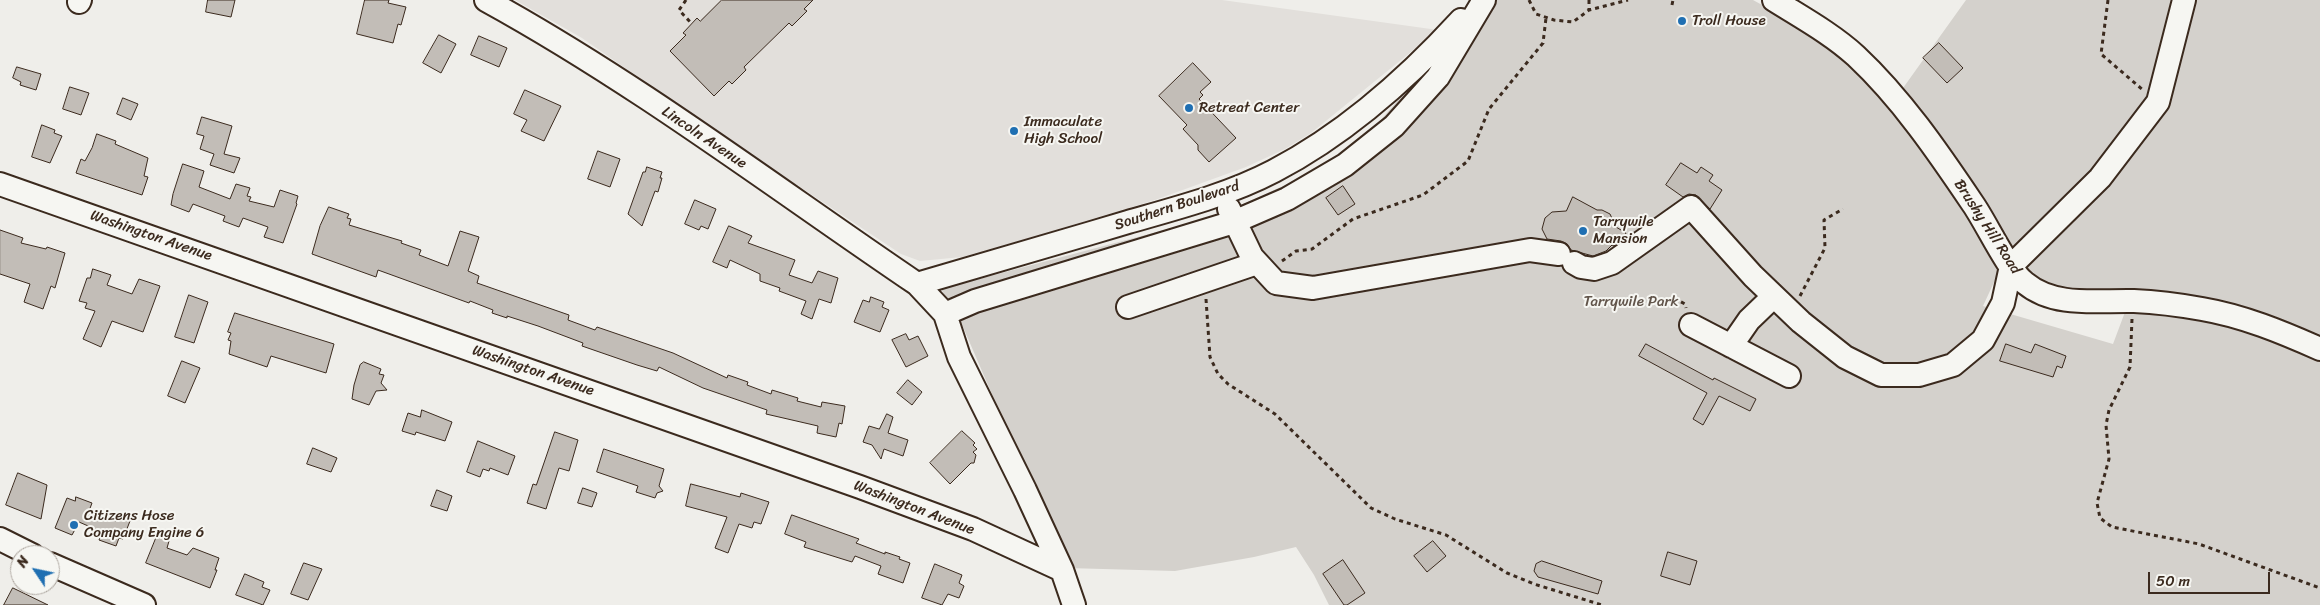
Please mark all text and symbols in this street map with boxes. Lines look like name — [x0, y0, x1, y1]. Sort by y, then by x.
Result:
place label: Troll House — [1692, 12, 1766, 30]
marker: Troll House — [1676, 15, 1688, 27]
place label: Retreat Center — [1199, 99, 1299, 117]
marker: Retreat Center — [1183, 102, 1195, 114]
street label: Lincoln Avenue — [658, 103, 750, 173]
place label: Immaculate High School — [1024, 113, 1102, 148]
marker: Immaculate High School — [1008, 125, 1020, 137]
street label: Brushy Hill Road — [1950, 176, 2024, 278]
street label: Southern Boulevard — [1112, 177, 1242, 235]
street label: Washington Avenue — [88, 207, 214, 265]
place label: Tarrywile Mansion — [1593, 213, 1654, 248]
marker: Tarrywile Mansion — [1577, 225, 1589, 237]
park label: Tarrywile Park — [1583, 293, 1679, 311]
street label: Washington Avenue — [470, 342, 596, 400]
street label: Washington Avenue — [851, 477, 977, 539]
place label: Citizens Hose Company Engine 6 — [84, 507, 204, 542]
marker: Citizens Hose Company Engine 6 — [68, 519, 80, 531]
north arrow — [10, 545, 60, 595]
text: N — [10, 551, 36, 573]
scale bar — [2150, 562, 2272, 594]
text: 50 m — [2156, 568, 2190, 594]

